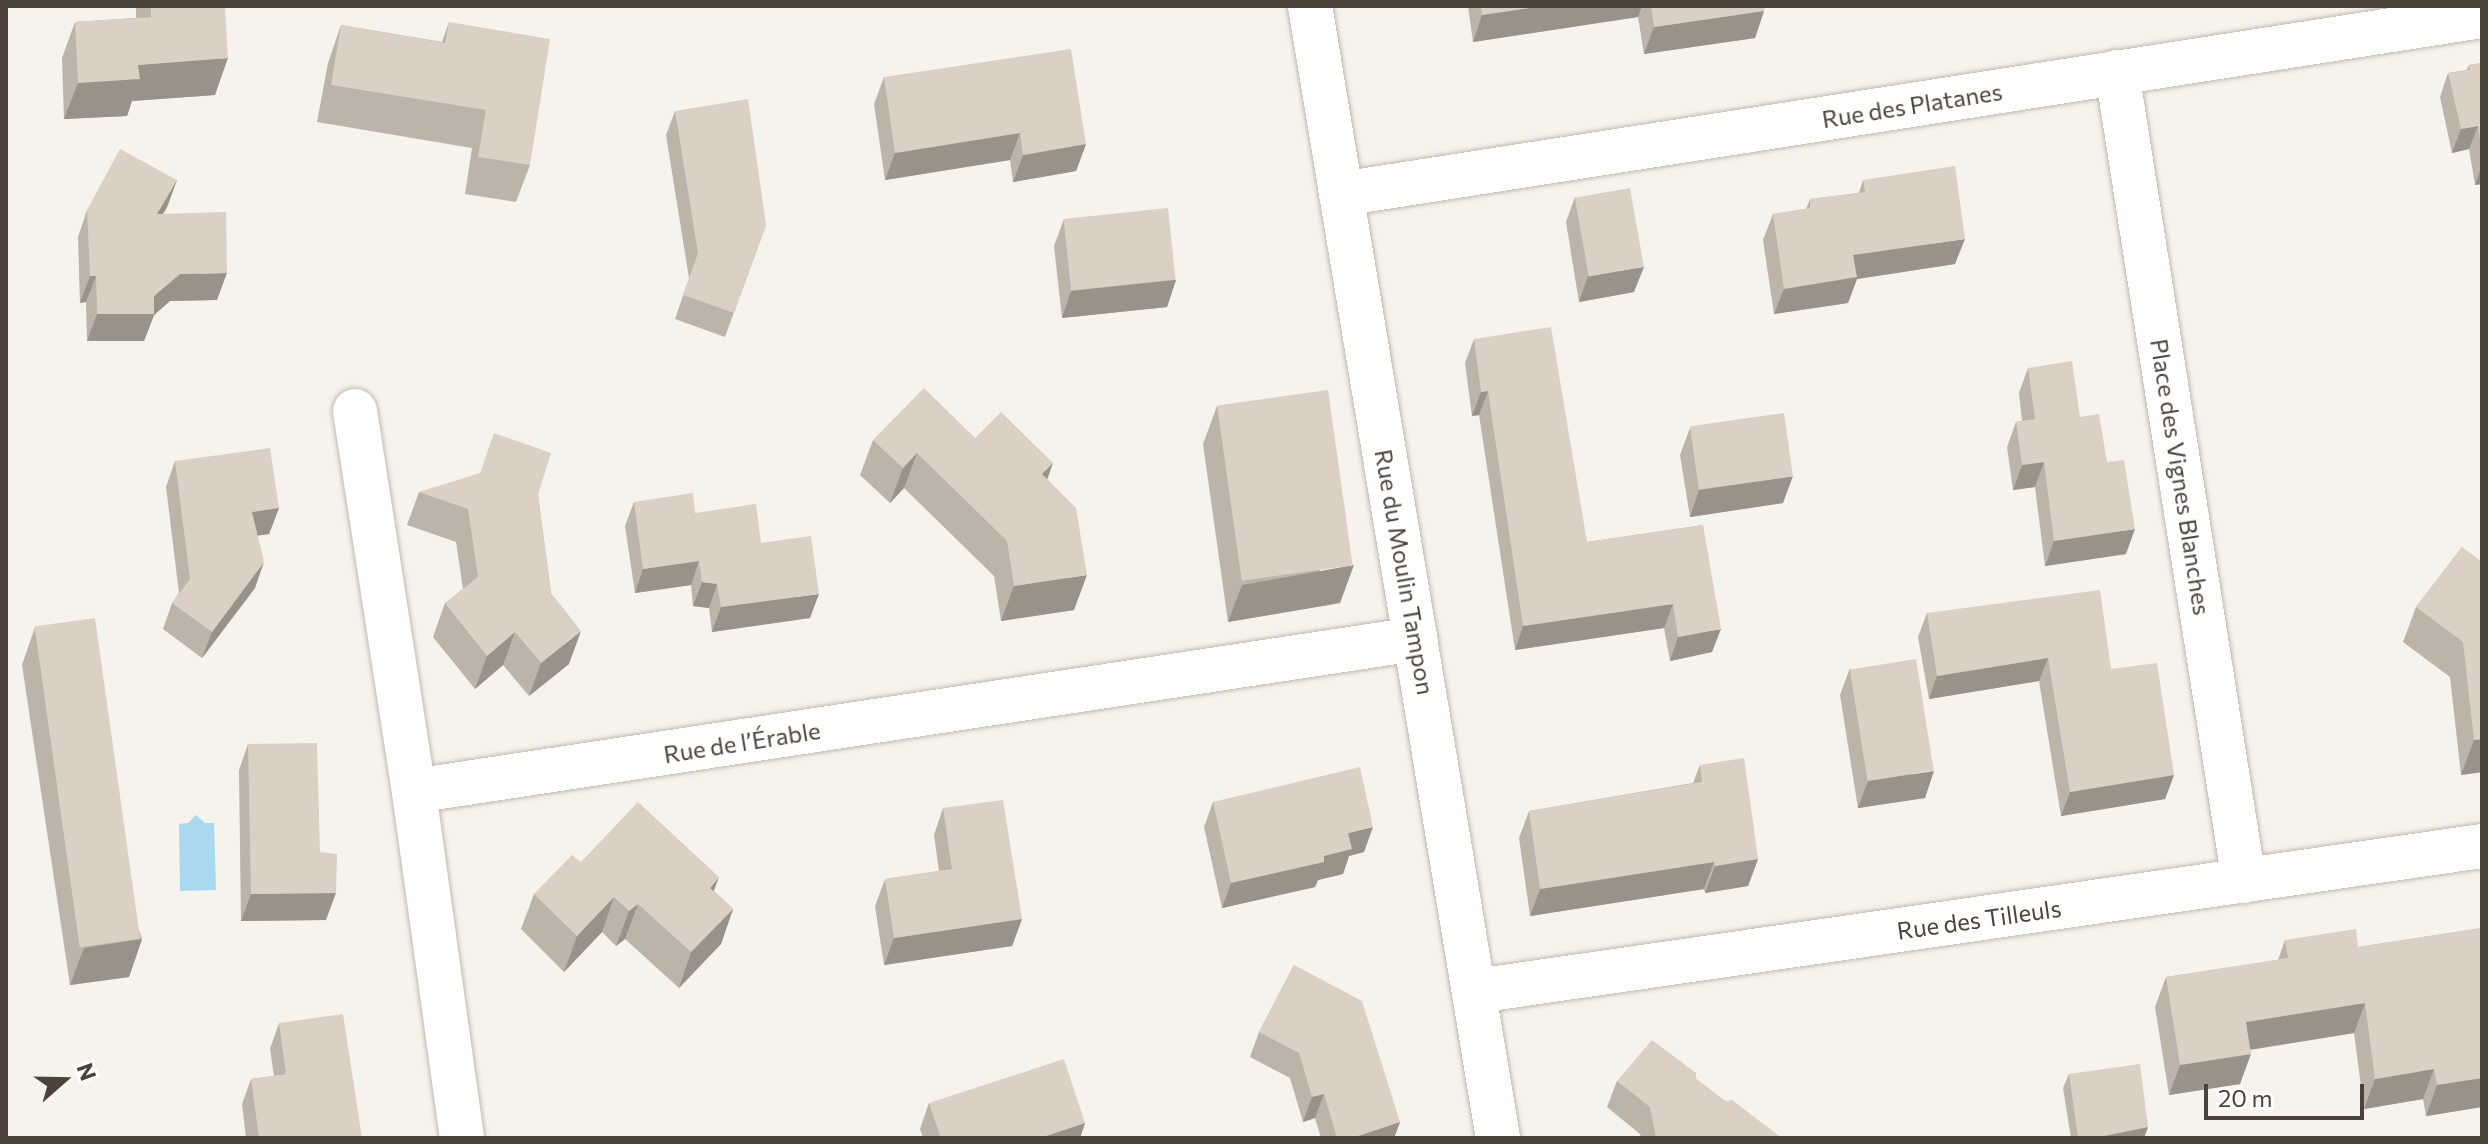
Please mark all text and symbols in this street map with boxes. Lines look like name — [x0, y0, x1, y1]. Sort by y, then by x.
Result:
street label: Rue des Platanes — [1820, 77, 2004, 133]
street label: Place des Vignes Blanches — [2145, 337, 2217, 617]
street label: Rue du Moulin Tampon — [1369, 447, 1441, 697]
street label: Rue de l’Érable — [662, 715, 822, 769]
street label: Rue des Tilleuls — [1895, 893, 2063, 945]
north arrow — [24, 1040, 104, 1120]
text: N — [72, 1059, 103, 1084]
scale bar — [2208, 1068, 2368, 1118]
text: 20 m — [2218, 1083, 2272, 1112]

